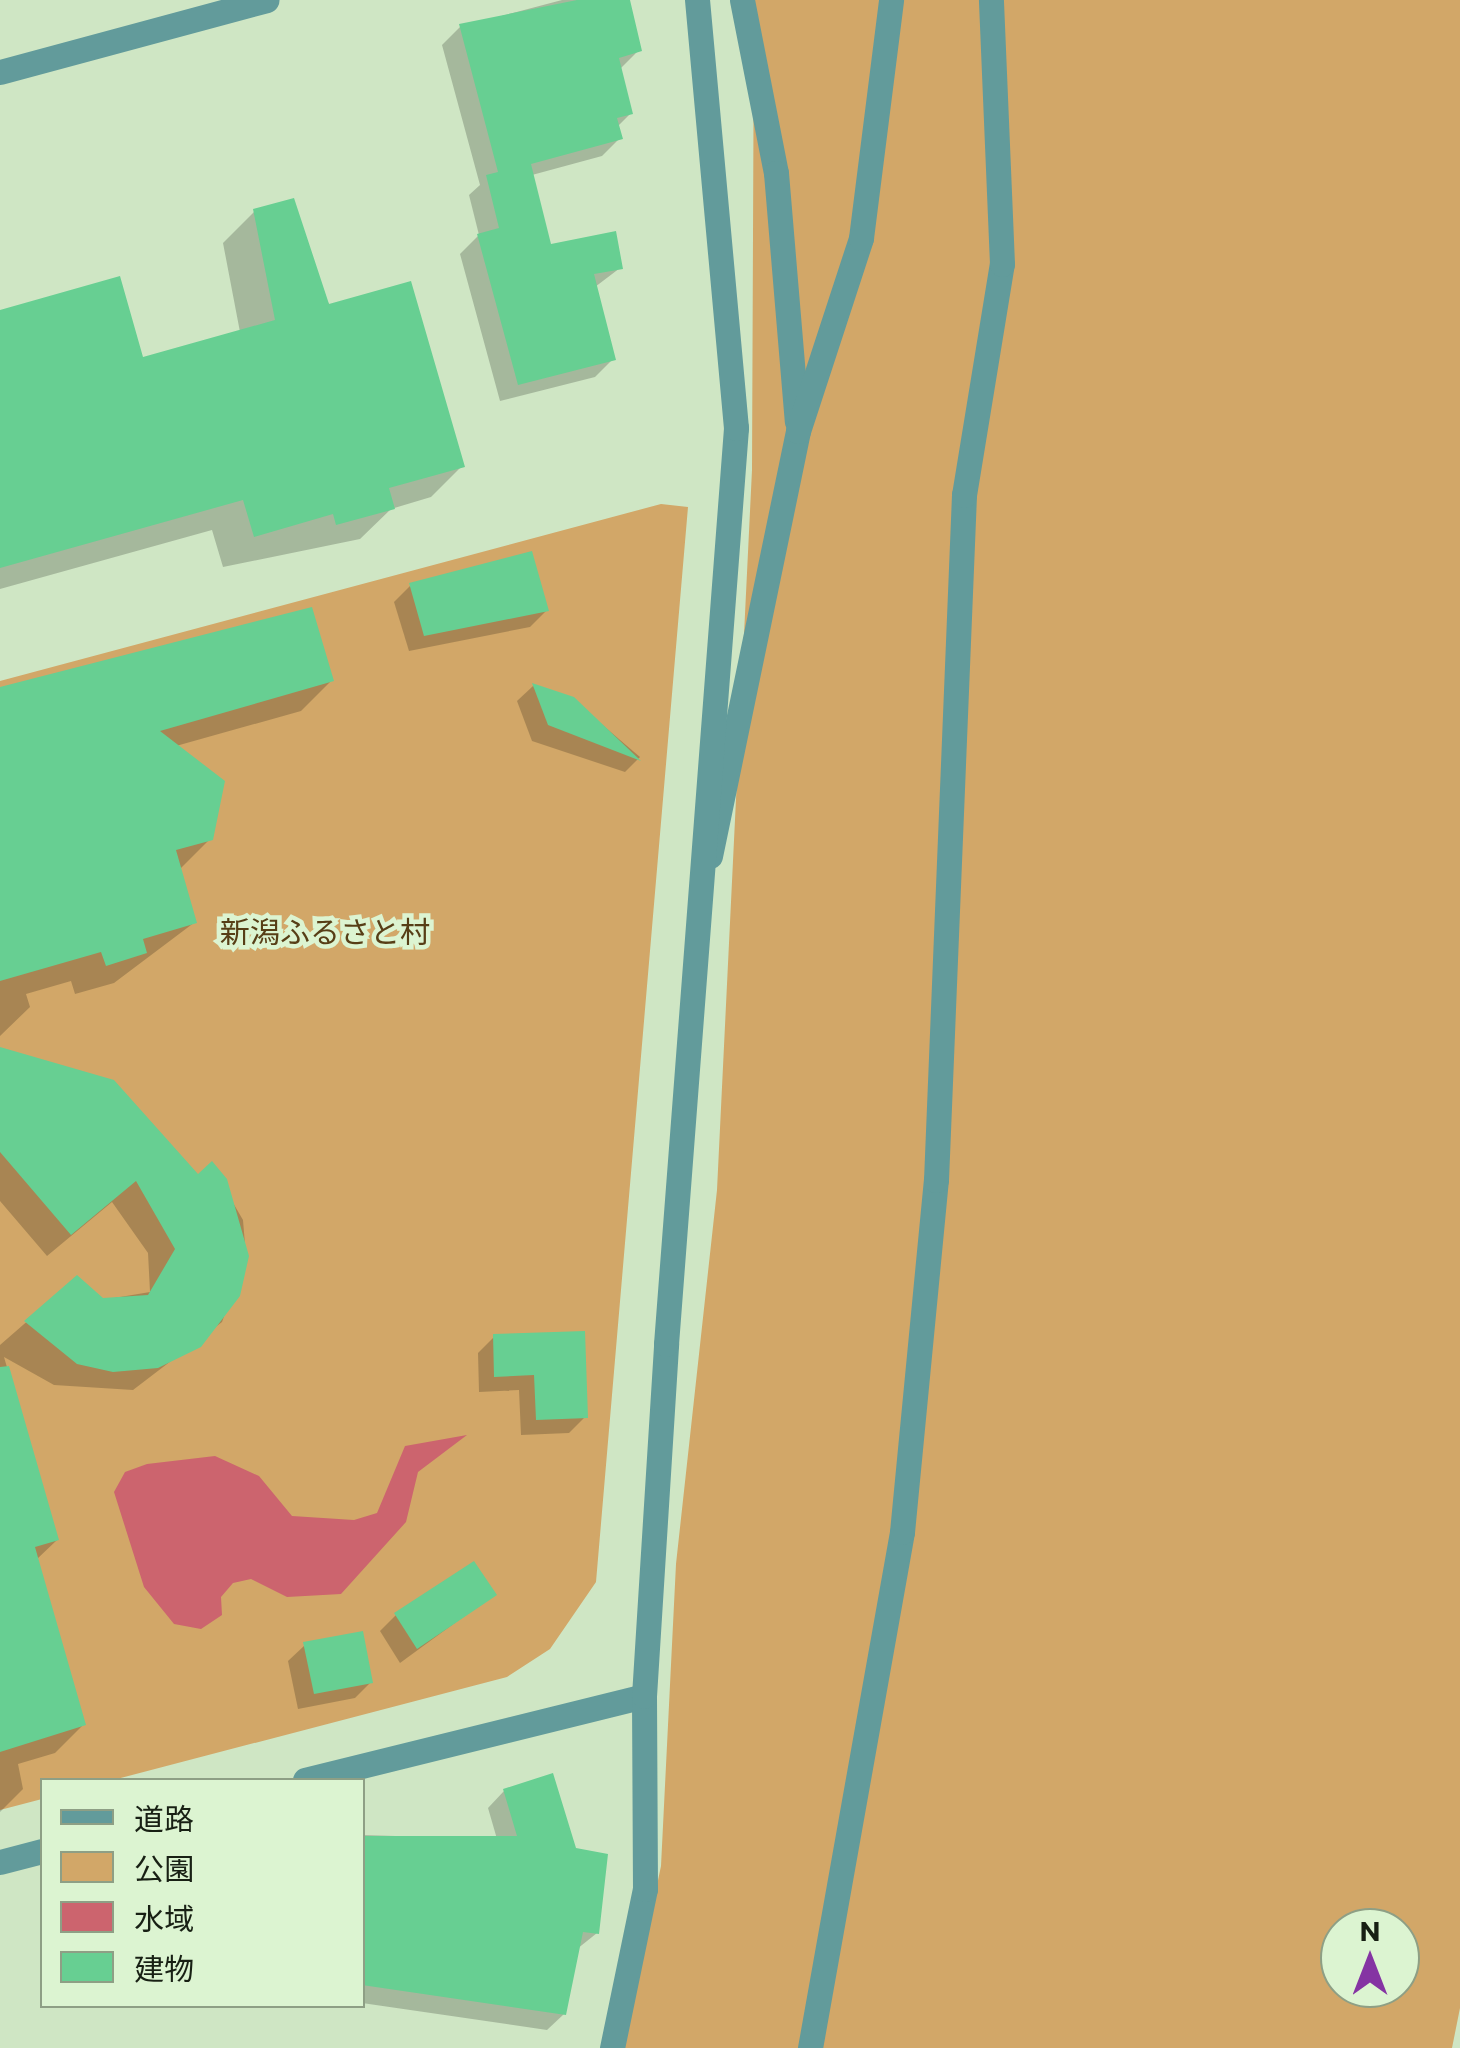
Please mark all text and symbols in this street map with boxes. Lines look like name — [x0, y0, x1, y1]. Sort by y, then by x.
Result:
park label: 新潟ふるさと村 — [220, 913, 430, 949]
legend — [40, 1778, 365, 2008]
text: 道路 — [134, 1799, 194, 1836]
text: 公園 — [134, 1849, 194, 1886]
text: 水域 — [134, 1899, 194, 1936]
north arrow — [1320, 1908, 1420, 2008]
text: N — [1360, 1913, 1381, 1947]
text: 建物 — [134, 1949, 194, 1986]

